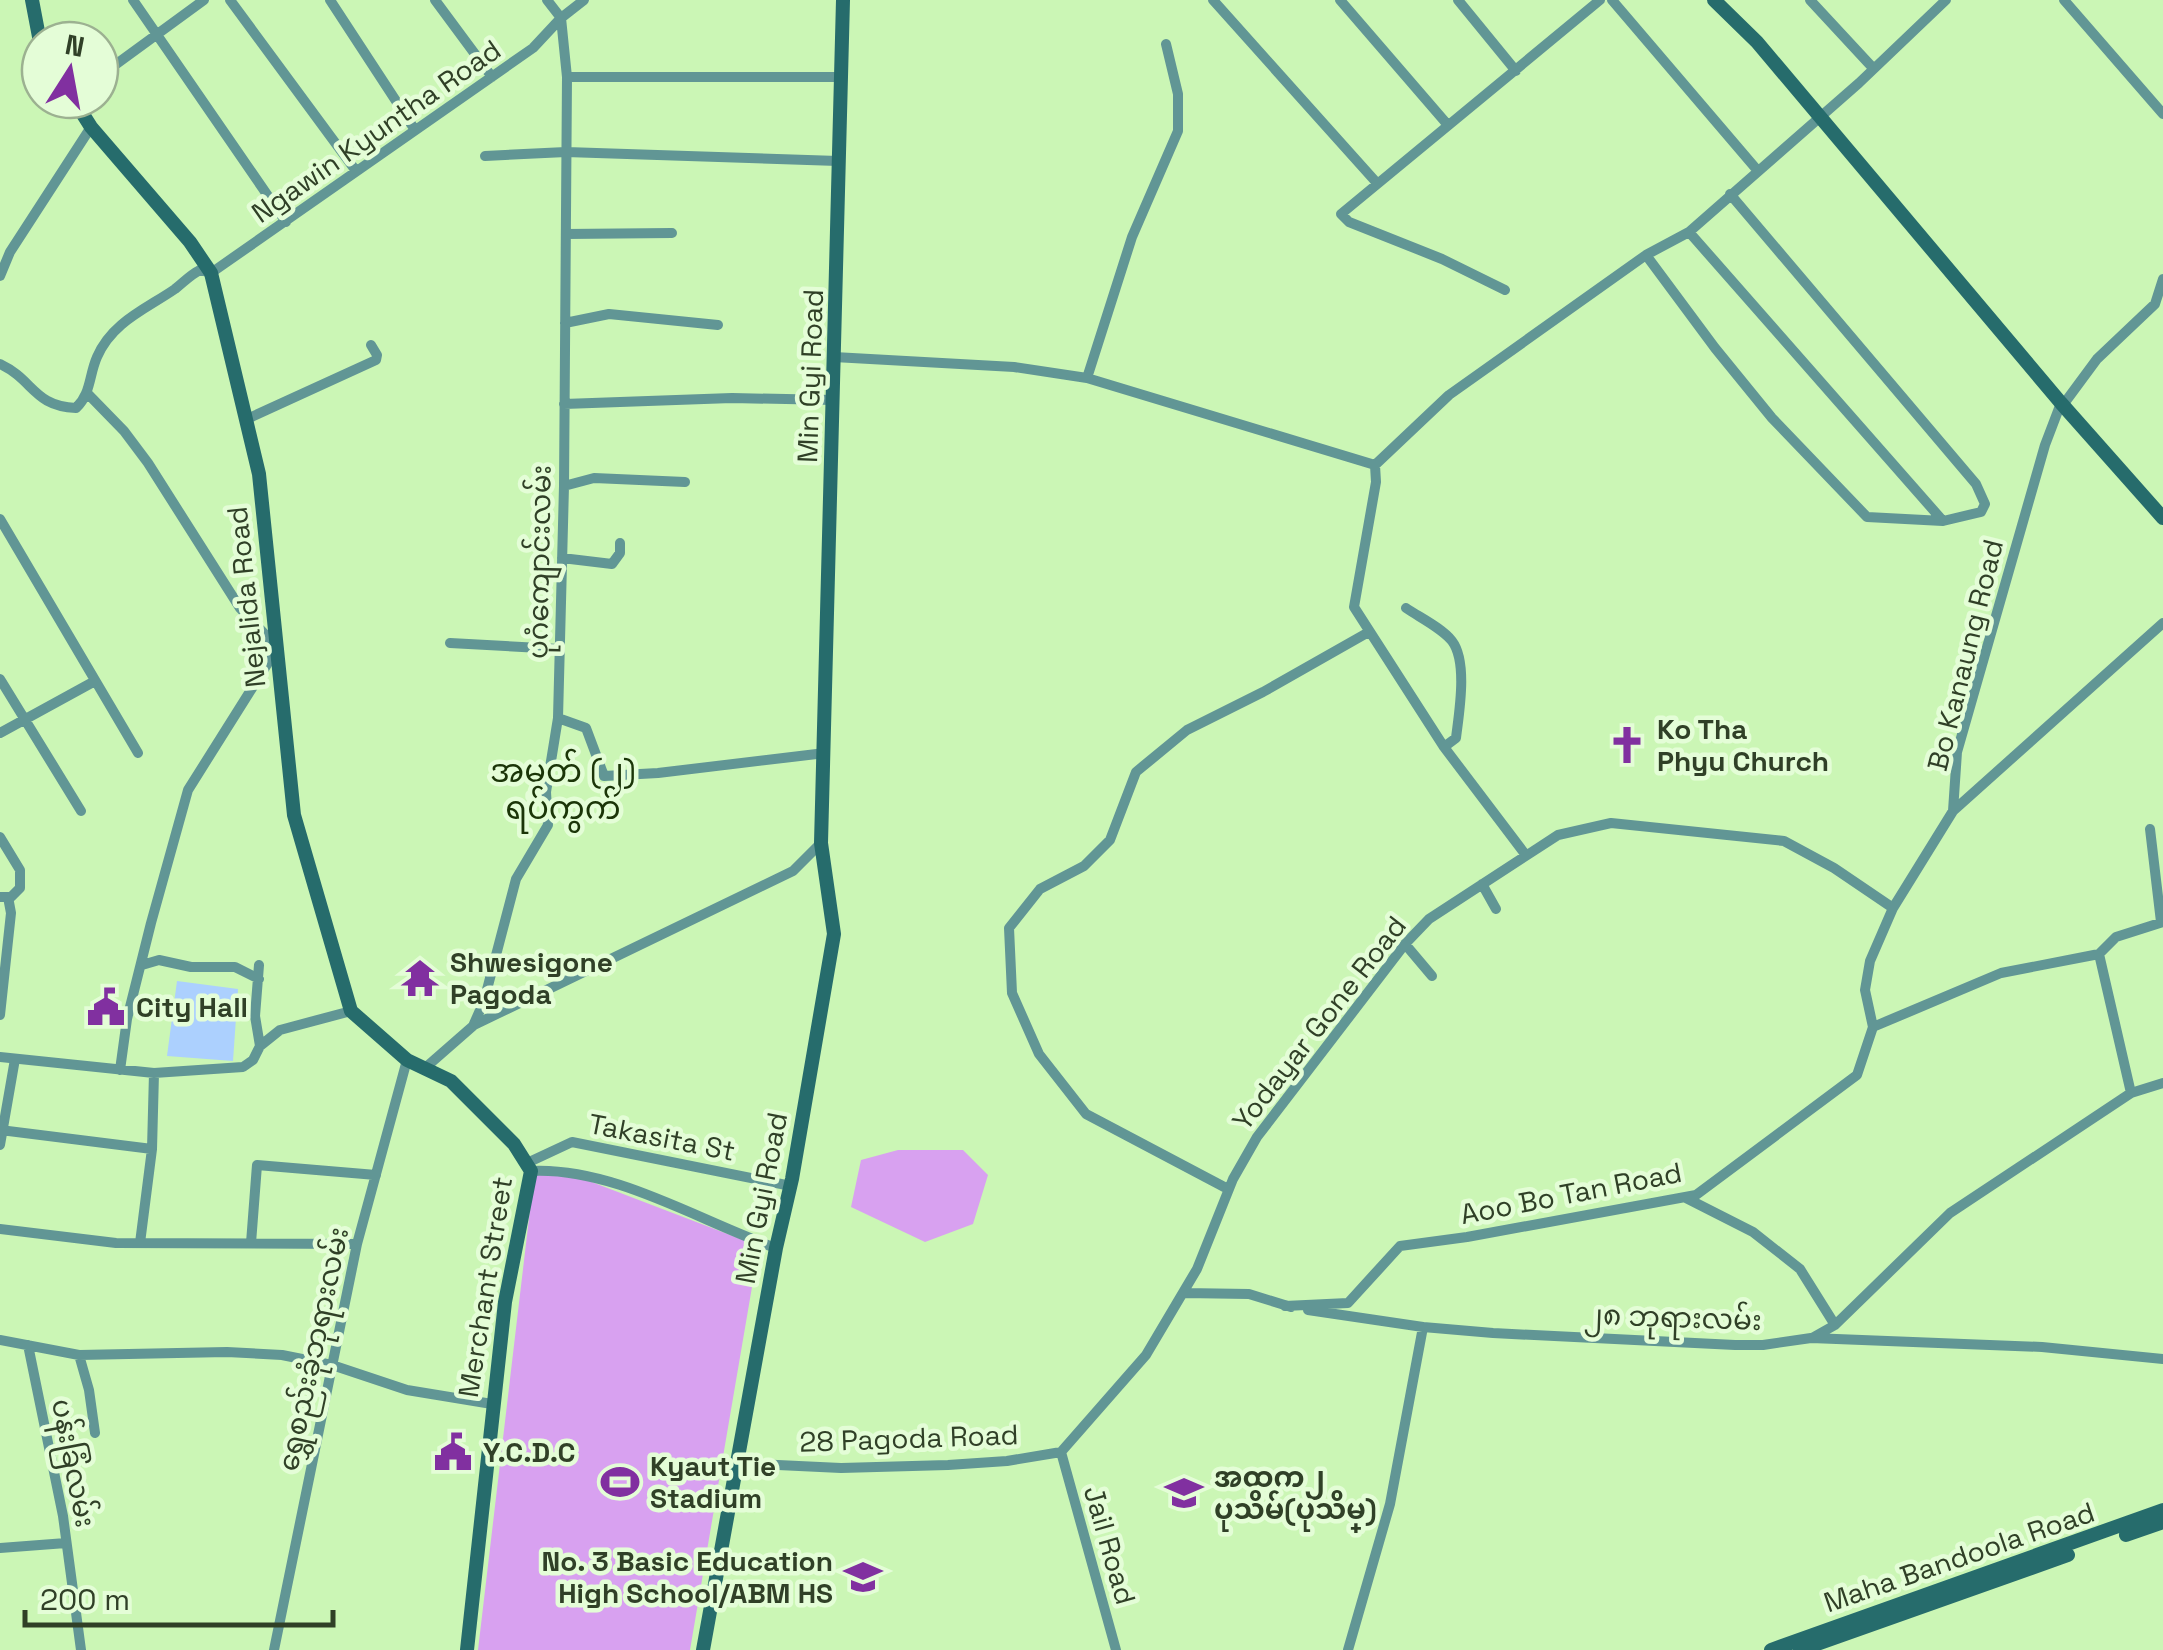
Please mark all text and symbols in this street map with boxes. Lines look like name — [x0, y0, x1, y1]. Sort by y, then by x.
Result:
north arrow — [20, 20, 120, 120]
text: N — [62, 26, 87, 65]
street label: Ngawin Kyuntha Road — [244, 31, 508, 231]
street label: Min Gyi Road — [789, 289, 831, 463]
street label: ပုဂံကျောင်းလမ်း — [519, 465, 564, 660]
street label: Nejalida Road — [219, 505, 273, 689]
street label: Bo Kanaung Road — [1919, 536, 2011, 774]
place label: Ko Tha Phyu Church — [1657, 711, 1829, 779]
church icon: Ko Tha Phyu Church — [1606, 724, 1648, 766]
district label: အမှတ် (၂) ရပ်ကွက် — [490, 748, 636, 834]
street label: Yodayar Gone Road — [1224, 909, 1414, 1137]
place label: Shwesigone Pagoda — [450, 944, 613, 1012]
temple icon: Shwesigone Pagoda — [399, 957, 441, 999]
public building icon: City Hall — [85, 986, 127, 1028]
place label: City Hall — [136, 989, 248, 1025]
street label: Takasita St — [586, 1105, 738, 1169]
street label: Min Gyi Road — [727, 1109, 795, 1287]
street label: Aoo Bo Tan Road — [1457, 1154, 1685, 1232]
street label: Merchant Street — [450, 1174, 520, 1400]
street label: ရွှေစည်းခုံဘုရားလမ်း — [270, 1224, 361, 1475]
street label: ၂၈ ဘုရားလမ်း — [1583, 1296, 1762, 1343]
street label: ပန်းခြံလမ်း — [39, 1396, 104, 1531]
street label: 28 Pagoda Road — [799, 1416, 1019, 1460]
public building icon: Y.C.D.C — [432, 1431, 474, 1473]
place label: Y.C.D.C — [483, 1434, 576, 1470]
place label: Kyaut Tie Stadium — [650, 1448, 776, 1516]
place label: အထက၂ ပုသိမ်(ပုသိမ္) — [1214, 1459, 1377, 1533]
sports icon: Kyaut Tie Stadium — [599, 1461, 641, 1503]
school or university icon: အထက၂ ပုသိမ်(ပုသိမ္) — [1163, 1472, 1205, 1514]
street label: Jail Road — [1076, 1482, 1144, 1608]
street label: Maha Bandoola Road — [1819, 1494, 2099, 1620]
place label: No. 3 Basic Education High School/ABM HS — [541, 1543, 833, 1611]
school or university icon: No. 3 Basic Education High School/ABM HS — [842, 1556, 884, 1598]
scale bar — [25, 1565, 332, 1627]
text: 200 m — [40, 1580, 130, 1619]

